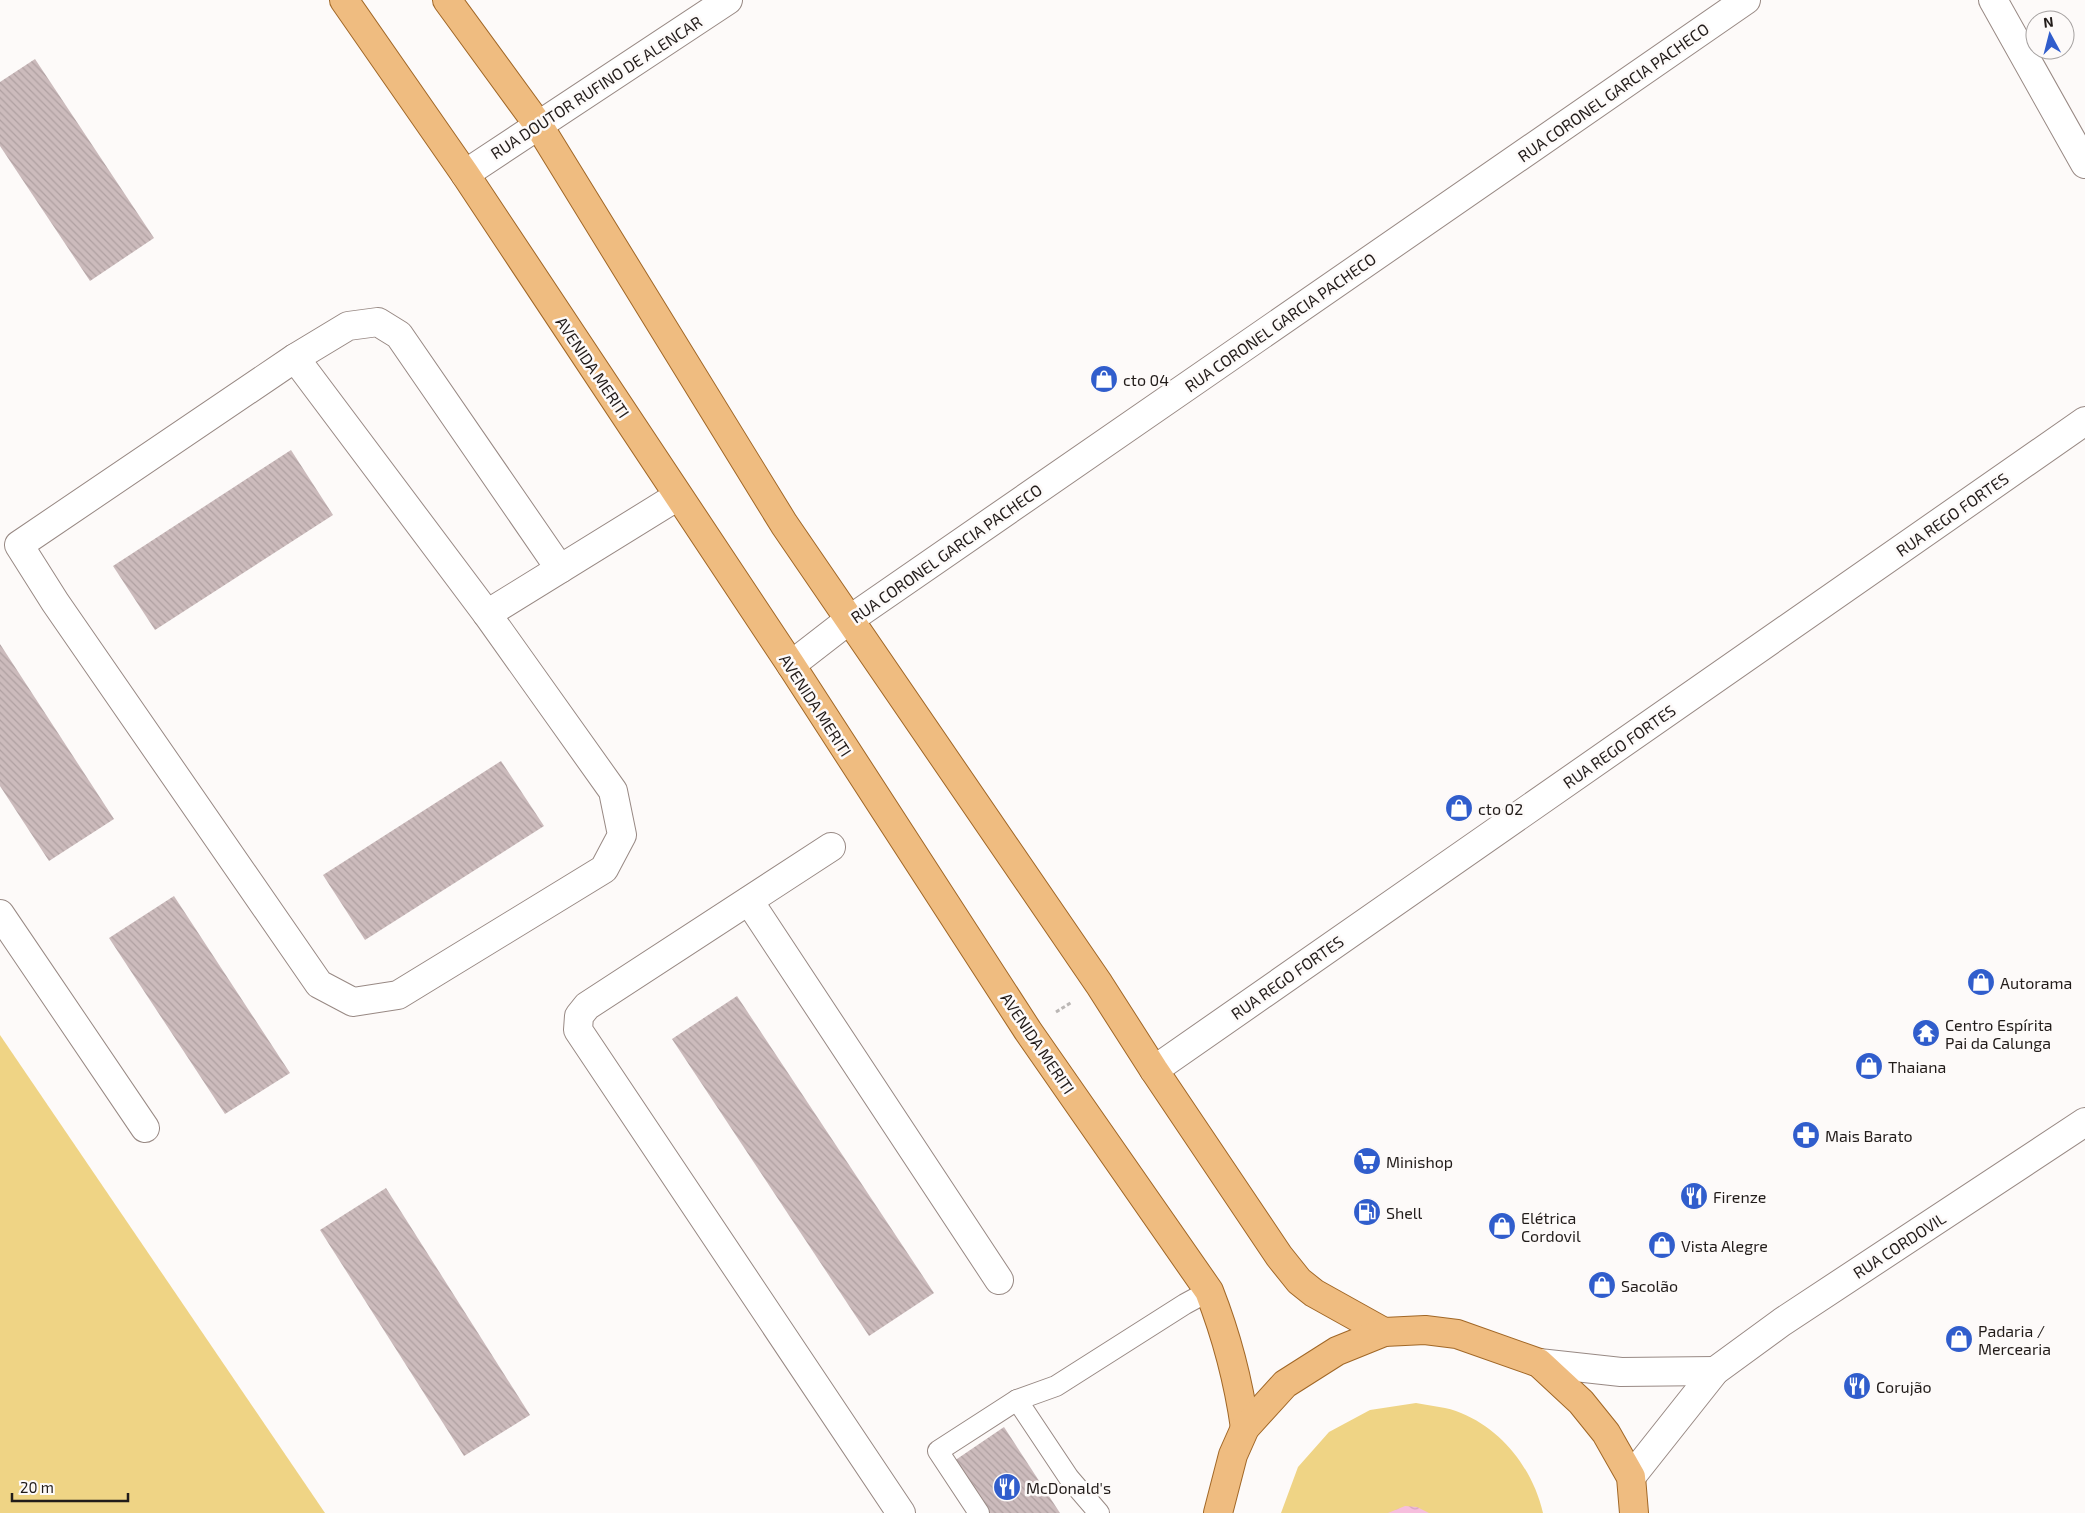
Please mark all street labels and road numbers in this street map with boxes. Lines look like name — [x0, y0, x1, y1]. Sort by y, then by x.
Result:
street label: RUA DOUTOR RUFINO DE ALENCAR — [487, 11, 705, 162]
street label: RUA CORONEL GARCIA PACHECO — [1514, 19, 1712, 165]
street label: RUA CORONEL GARCIA PACHECO — [1181, 249, 1379, 395]
street label: AVENIDA MERITI — [552, 313, 634, 421]
street label: RUA REGO FORTES — [1892, 468, 2012, 560]
street label: RUA CORONEL GARCIA PACHECO — [847, 480, 1045, 626]
street label: AVENIDA MERITI — [776, 650, 856, 760]
street label: RUA REGO FORTES — [1559, 700, 1679, 792]
street label: RUA REGO FORTES — [1227, 931, 1347, 1023]
street label: AVENIDA MERITI — [997, 989, 1079, 1097]
street label: RUA CORDOVIL — [1849, 1208, 1949, 1282]

